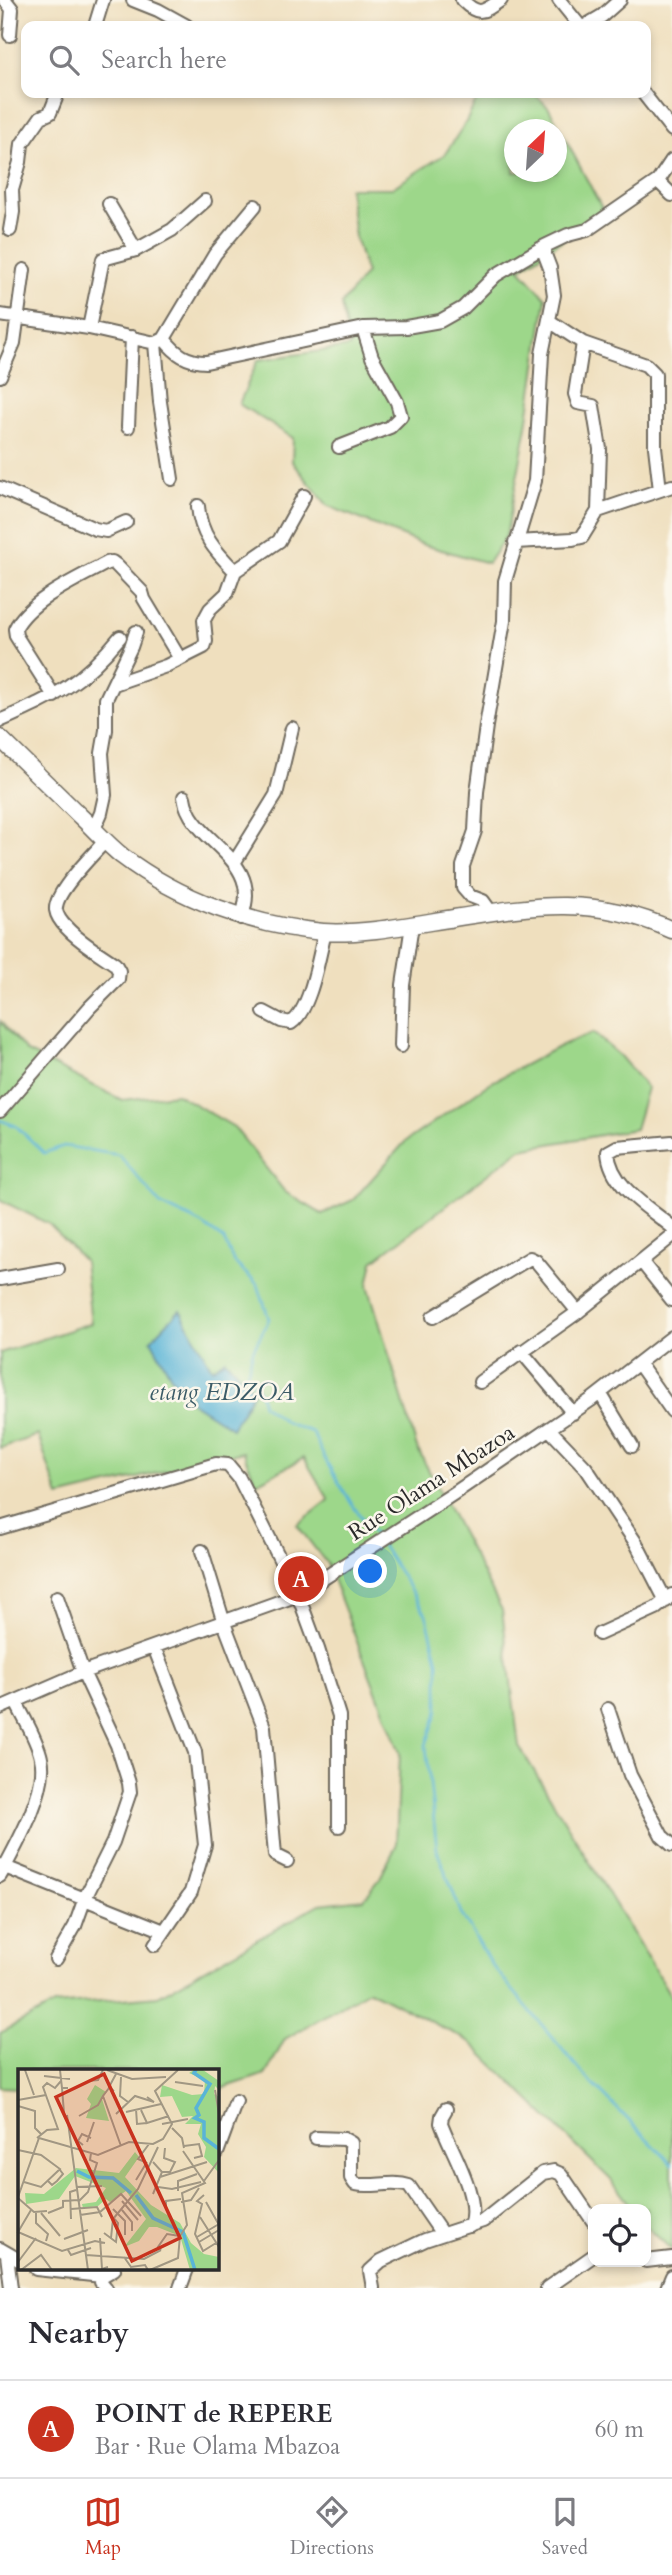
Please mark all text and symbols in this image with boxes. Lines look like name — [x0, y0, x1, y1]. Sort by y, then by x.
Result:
search box — [21, 21, 651, 98]
icon: search — [45, 41, 83, 79]
text: Search here — [101, 42, 227, 77]
north arrow — [504, 119, 567, 182]
water label: etang EDZOA — [149, 1376, 295, 1409]
street label: Rue Olama Mbazoa — [342, 1417, 521, 1548]
pin: A — [278, 1553, 324, 1605]
your location — [353, 1554, 387, 1588]
inset map — [18, 2069, 219, 2270]
map controls — [588, 2204, 651, 2267]
button: locate — [588, 2204, 651, 2267]
text: Nearby — [28, 2313, 129, 2354]
text: POINT de REPERE — [95, 2396, 333, 2431]
text: A — [42, 2414, 60, 2445]
text: 60 m — [595, 2414, 644, 2445]
text: Bar · Rue Olama Mbazoa — [95, 2431, 340, 2462]
tab: Map — [84, 2493, 122, 2561]
tab: Directions — [290, 2493, 374, 2561]
tab: Saved — [542, 2493, 588, 2561]

